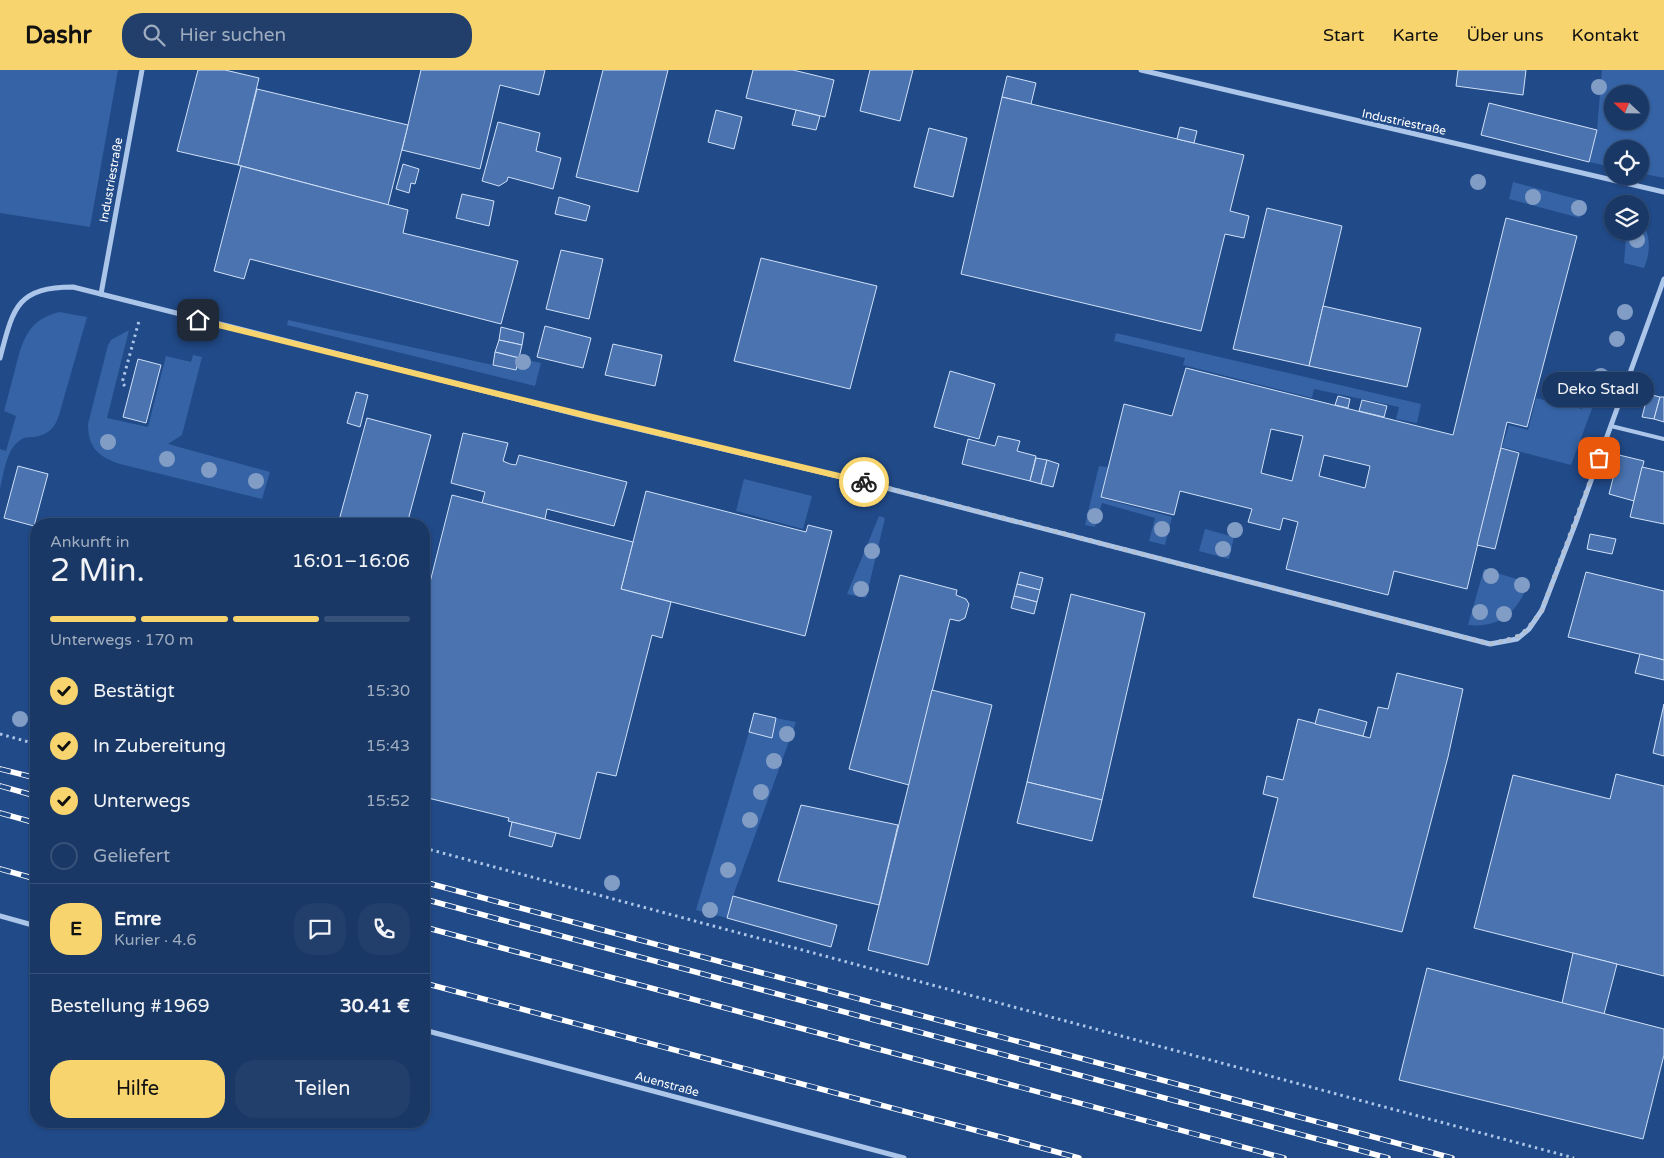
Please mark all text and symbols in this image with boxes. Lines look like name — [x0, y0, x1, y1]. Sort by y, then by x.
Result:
search box — [122, 13, 472, 58]
text: Dashr — [25, 21, 92, 50]
icon: search — [140, 21, 168, 49]
text: Hier suchen — [180, 24, 286, 46]
text: Start — [1323, 24, 1364, 46]
text: Karte — [1392, 24, 1438, 46]
text: Über uns — [1466, 24, 1544, 46]
text: Kontakt — [1572, 24, 1639, 46]
north arrow — [1604, 85, 1649, 130]
map controls — [1604, 85, 1649, 240]
street label: Industriestraße — [1361, 106, 1448, 138]
street label: Industriestraße — [97, 136, 125, 224]
button: locate — [1604, 140, 1649, 185]
button: layers — [1604, 195, 1649, 240]
pin — [177, 299, 219, 341]
icon: home — [184, 306, 212, 334]
callout: Deko Stadl — [1543, 373, 1655, 408]
text: Deko Stadl — [1557, 379, 1639, 399]
pin — [1578, 437, 1620, 479]
icon: bag — [1585, 444, 1613, 472]
courier — [839, 457, 889, 507]
icon: bike — [850, 468, 878, 496]
text: Ankunft in — [50, 532, 130, 552]
text: 16:01–16:06 — [292, 550, 410, 572]
text: 2 Min. — [50, 552, 145, 590]
text: Unterwegs · 170 m — [50, 630, 193, 650]
icon: check — [50, 677, 78, 705]
text: Bestätigt — [93, 680, 175, 702]
text: 15:30 — [366, 681, 410, 701]
icon: check — [50, 732, 78, 760]
text: In Zubereitung — [93, 735, 226, 757]
text: 15:43 — [366, 736, 410, 756]
icon: check — [50, 787, 78, 815]
text: Unterwegs — [93, 790, 190, 812]
text: 15:52 — [366, 791, 410, 811]
text: Geliefert — [93, 845, 170, 867]
button: chat — [294, 903, 346, 955]
button: phone — [358, 903, 410, 955]
text: Emre — [114, 908, 161, 930]
text: E — [70, 918, 82, 940]
text: Kurier · 4.6 — [114, 930, 197, 950]
text: Bestellung #1969 — [50, 995, 210, 1017]
text: 30.41 € — [340, 995, 410, 1017]
button: Hilfe — [50, 1060, 225, 1118]
button: Teilen — [235, 1060, 410, 1118]
street label: Auenstraße — [633, 1069, 701, 1099]

